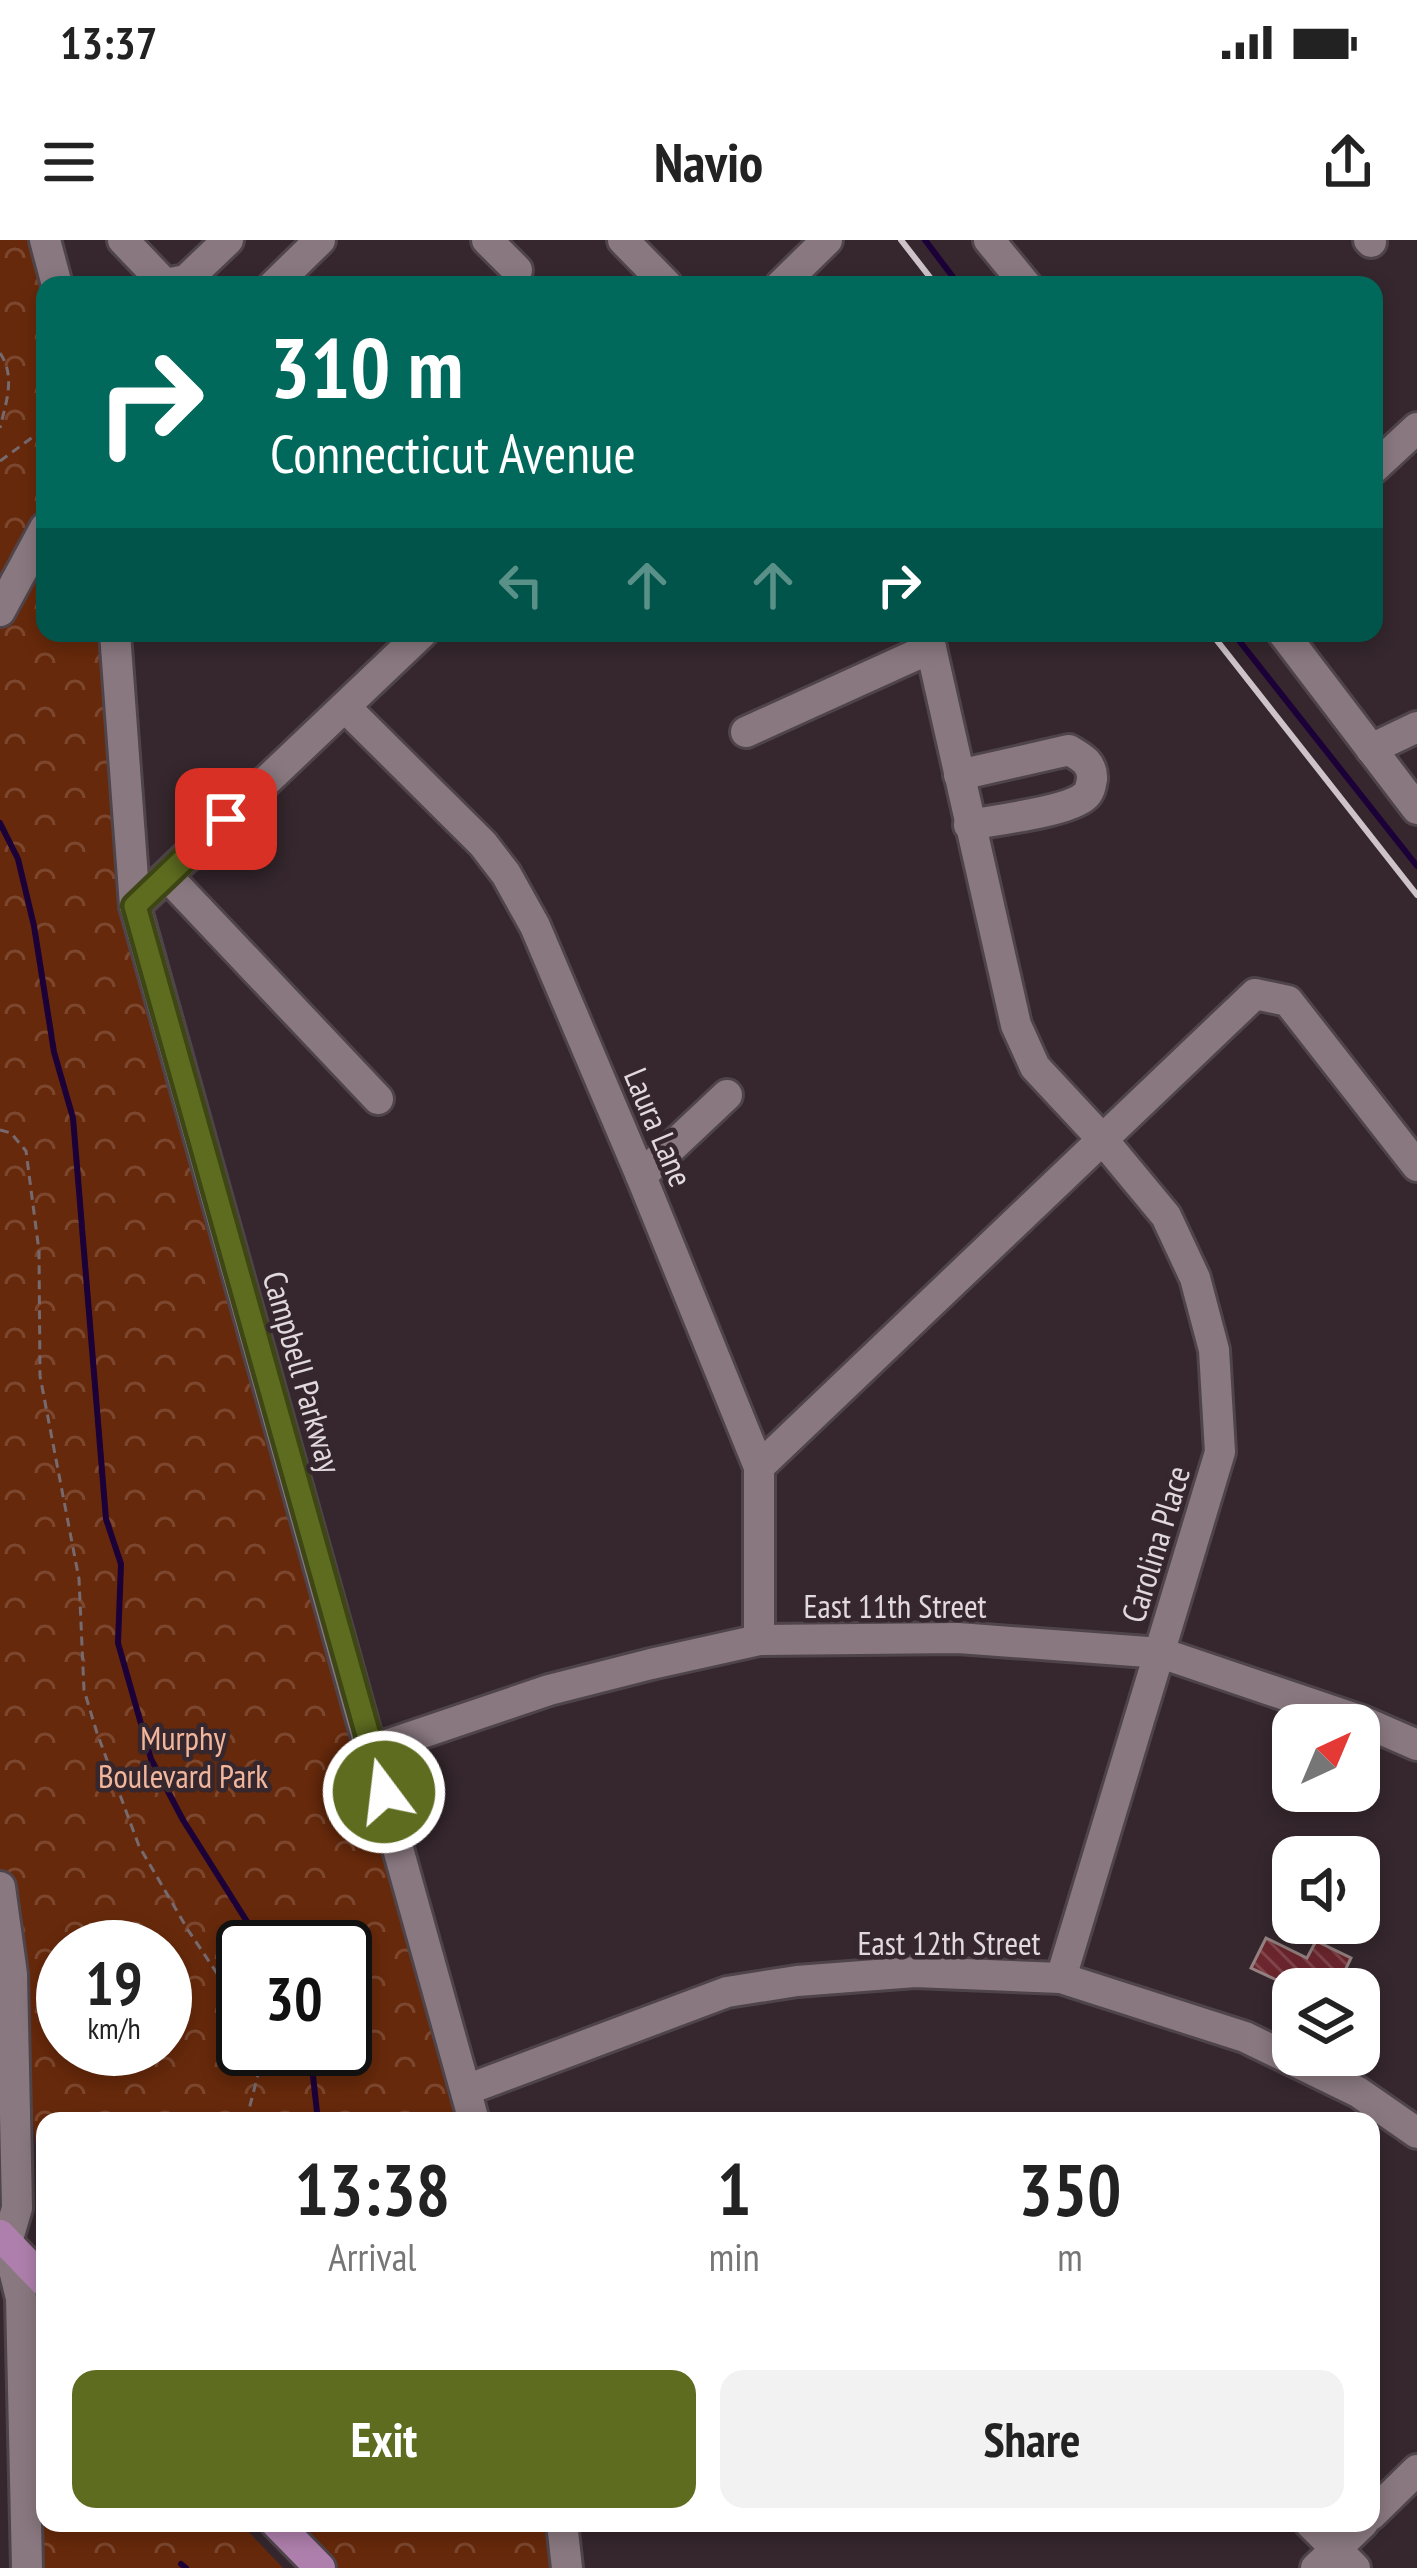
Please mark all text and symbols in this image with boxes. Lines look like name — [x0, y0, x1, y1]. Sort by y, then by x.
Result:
text: 13:37 — [60, 13, 157, 71]
text: Navio — [654, 127, 763, 197]
icon: menu — [36, 129, 102, 195]
icon: share — [1315, 129, 1381, 195]
text: 310 m — [270, 312, 463, 421]
icon: right — [72, 324, 228, 480]
text: Connecticut Avenue — [270, 418, 636, 488]
icon: left — [488, 552, 554, 618]
icon: ahead — [614, 552, 680, 618]
icon: ahead — [740, 552, 806, 618]
icon: right — [866, 552, 932, 618]
pin — [175, 768, 277, 870]
icon: arrive — [193, 786, 259, 852]
street label: Laura Lane — [615, 1061, 703, 1193]
street label: Campbell Parkway — [254, 1266, 353, 1479]
street label: Carolina Place — [1111, 1461, 1199, 1627]
street label: East 11th Street — [803, 1584, 987, 1627]
north arrow — [1272, 1704, 1380, 1812]
map controls — [1272, 1704, 1380, 2076]
park label: Murphy Boulevard Park — [98, 1716, 268, 1797]
position arrow — [321, 1729, 447, 1855]
button: sound — [1272, 1836, 1380, 1944]
speed limit sign: 30 — [216, 1920, 372, 2076]
street label: East 12th Street — [857, 1921, 1041, 1964]
text: 19 — [85, 1944, 143, 2022]
button: layers — [1272, 1968, 1380, 2076]
text: km/h — [87, 2008, 141, 2047]
text: 13:38 — [295, 2142, 450, 2235]
text: 1 — [717, 2142, 751, 2235]
text: 350 — [1018, 2142, 1121, 2235]
text: Arrival — [328, 2231, 416, 2282]
text: min — [709, 2231, 760, 2282]
text: m — [1057, 2231, 1083, 2282]
button: Exit — [72, 2370, 696, 2508]
button: Share — [720, 2370, 1344, 2508]

